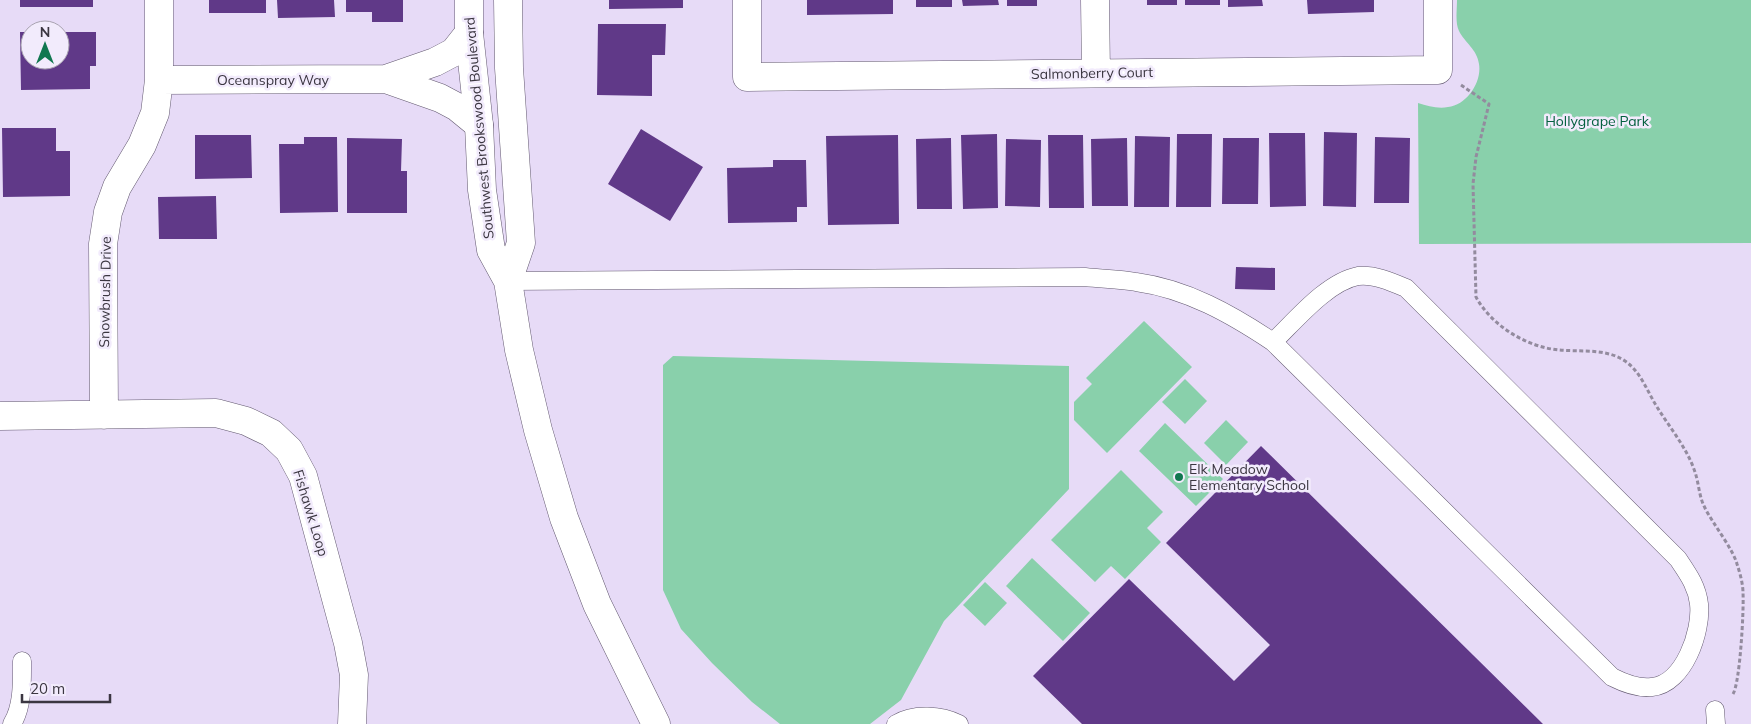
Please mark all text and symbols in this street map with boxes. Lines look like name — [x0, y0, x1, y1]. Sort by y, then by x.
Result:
street label: Southwest Brookswood Boulevard — [460, 16, 498, 240]
north arrow — [20, 20, 70, 70]
text: N — [40, 23, 50, 41]
street label: Salmonberry Court — [1031, 63, 1153, 83]
street label: Oceanspray Way — [217, 71, 330, 89]
park label: Hollygrape Park — [1545, 112, 1650, 130]
street label: Snowbrush Drive — [95, 236, 115, 348]
place label: Elk Meadow Elementary School — [1189, 460, 1309, 494]
street label: Fishawk Loop — [289, 467, 333, 559]
marker: Elk Meadow Elementary School — [1173, 471, 1185, 483]
scale bar — [22, 672, 110, 704]
text: 20 m — [30, 679, 65, 698]

